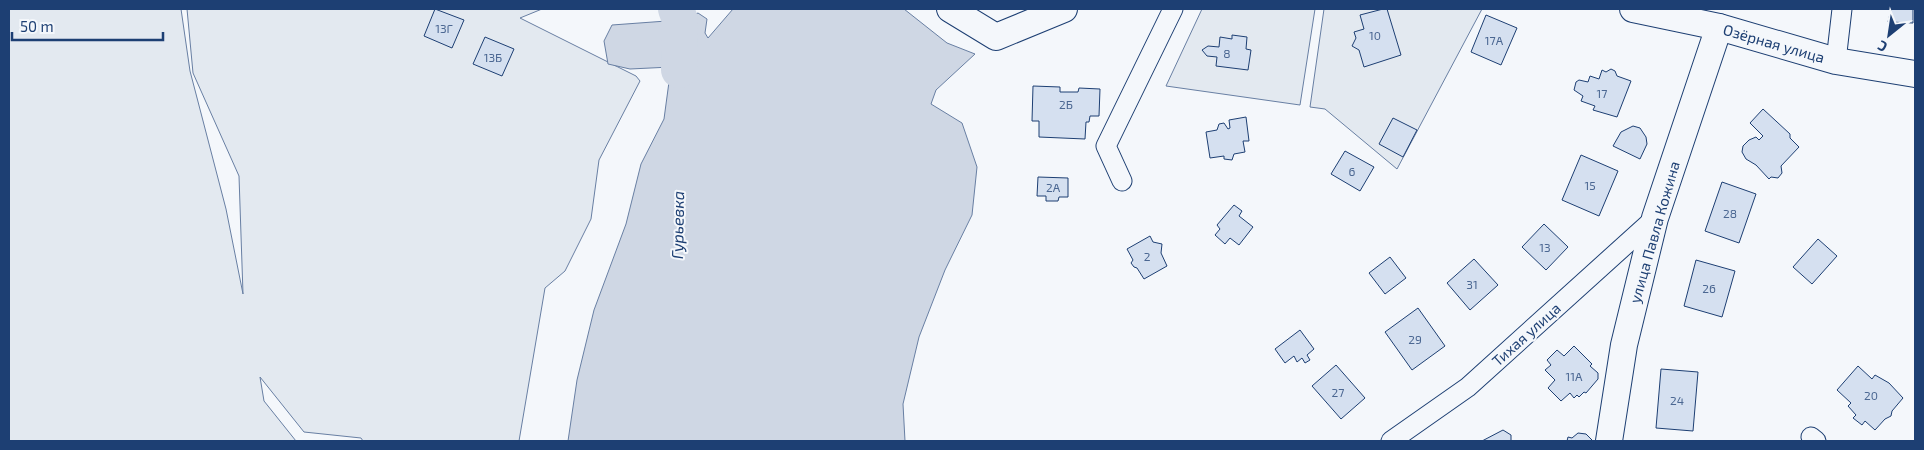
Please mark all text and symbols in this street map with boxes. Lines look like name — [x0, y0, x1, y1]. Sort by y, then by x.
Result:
scale bar — [12, 10, 164, 42]
north arrow — [1864, 10, 1914, 60]
text: 50 m — [20, 17, 54, 35]
street label: Озёрная улица — [1721, 20, 1827, 67]
house number: 13Г — [435, 21, 453, 35]
house number: 10 — [1369, 28, 1381, 42]
house number: 17А — [1485, 33, 1504, 47]
text: С — [1874, 37, 1890, 56]
house number: 8 — [1223, 46, 1231, 60]
house number: 13Б — [484, 50, 502, 64]
house number: 17 — [1597, 86, 1607, 100]
house number: 2Б — [1059, 97, 1073, 111]
street label: улица Павла Кожина — [1625, 159, 1684, 305]
house number: 6 — [1349, 164, 1356, 178]
house number: 15 — [1584, 178, 1596, 192]
house number: 2А — [1046, 180, 1061, 194]
water label: Гурьевка — [667, 191, 687, 259]
house number: 28 — [1723, 206, 1737, 220]
house number: 13 — [1539, 240, 1551, 254]
house number: 2 — [1144, 249, 1151, 263]
house number: 31 — [1466, 277, 1478, 291]
house number: 26 — [1702, 281, 1716, 295]
street label: Тихая улица — [1488, 299, 1565, 370]
house number: 29 — [1408, 332, 1422, 346]
house number: 11А — [1565, 369, 1583, 383]
house number: 27 — [1332, 385, 1344, 399]
house number: 20 — [1864, 388, 1878, 402]
house number: 24 — [1670, 393, 1684, 407]

